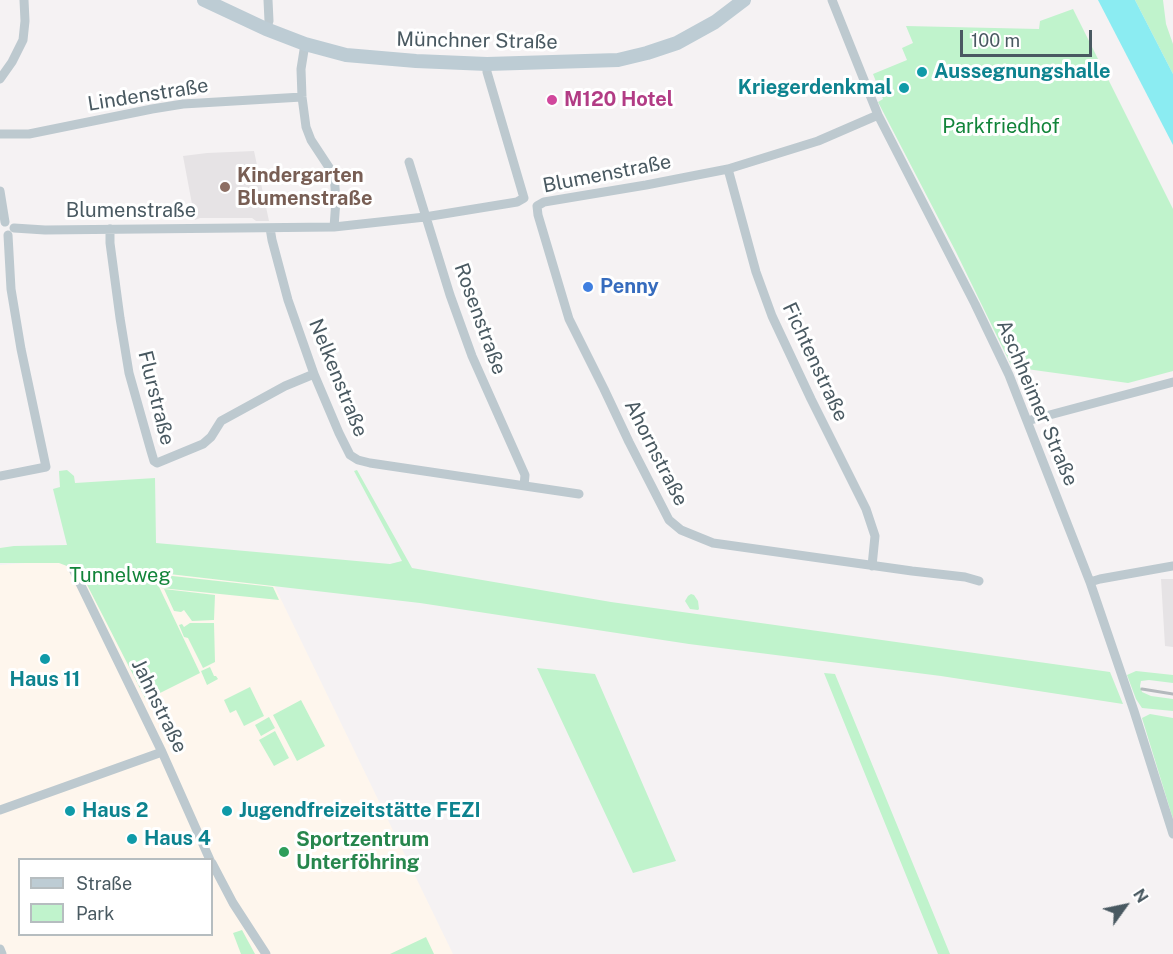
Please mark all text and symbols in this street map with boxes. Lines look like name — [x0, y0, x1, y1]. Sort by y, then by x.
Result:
scale bar — [963, 18, 1095, 56]
street label: Münchner Straße — [396, 28, 558, 54]
text: 100 m — [971, 30, 1020, 51]
place label: Aussegnungshalle — [934, 60, 1111, 84]
marker: Aussegnungshalle — [915, 65, 929, 79]
street label: Lindenstraße — [86, 74, 210, 116]
place label: Kriegerdenkmal — [738, 76, 892, 100]
marker: Kriegerdenkmal — [897, 81, 911, 95]
place label: M120 Hotel — [564, 88, 673, 112]
marker: M120 Hotel — [545, 93, 559, 107]
park label: Parkfriedhof — [942, 115, 1060, 139]
street label: Blumenstraße — [541, 150, 673, 198]
place label: Kindergarten Blumenstraße — [237, 164, 373, 211]
marker: Kindergarten Blumenstraße — [218, 180, 232, 194]
street label: Blumenstraße — [66, 199, 196, 223]
street label: Rosenstraße — [449, 260, 511, 378]
place label: Penny — [600, 275, 659, 299]
marker: Penny — [581, 280, 595, 294]
street label: Fichtenstraße — [777, 299, 853, 425]
street label: Nelkenstraße — [303, 316, 373, 440]
street label: Aschheimer Straße — [991, 316, 1083, 490]
street label: Flurstraße — [133, 348, 179, 448]
street label: Ahornstraße — [619, 396, 693, 510]
park label: Tunnelweg — [69, 564, 171, 588]
marker: Haus 11 — [38, 652, 52, 666]
street label: Jahnstraße — [126, 655, 192, 757]
place label: Haus 11 — [10, 668, 80, 692]
place label: Haus 2 — [82, 799, 148, 823]
place label: Jugendfreizeitstätte FEZI — [239, 799, 481, 823]
marker: Haus 2 — [63, 804, 77, 818]
marker: Jugendfreizeitstätte FEZI — [220, 804, 234, 818]
place label: Haus 4 — [144, 827, 211, 851]
place label: Sportzentrum Unterföhring — [296, 828, 429, 875]
marker: Haus 4 — [125, 832, 139, 846]
marker: Sportzentrum Unterföhring — [277, 845, 291, 859]
legend — [18, 858, 213, 936]
text: Straße — [76, 873, 132, 894]
north arrow — [1095, 876, 1155, 936]
text: N — [1129, 885, 1152, 906]
text: Park — [76, 903, 114, 924]

